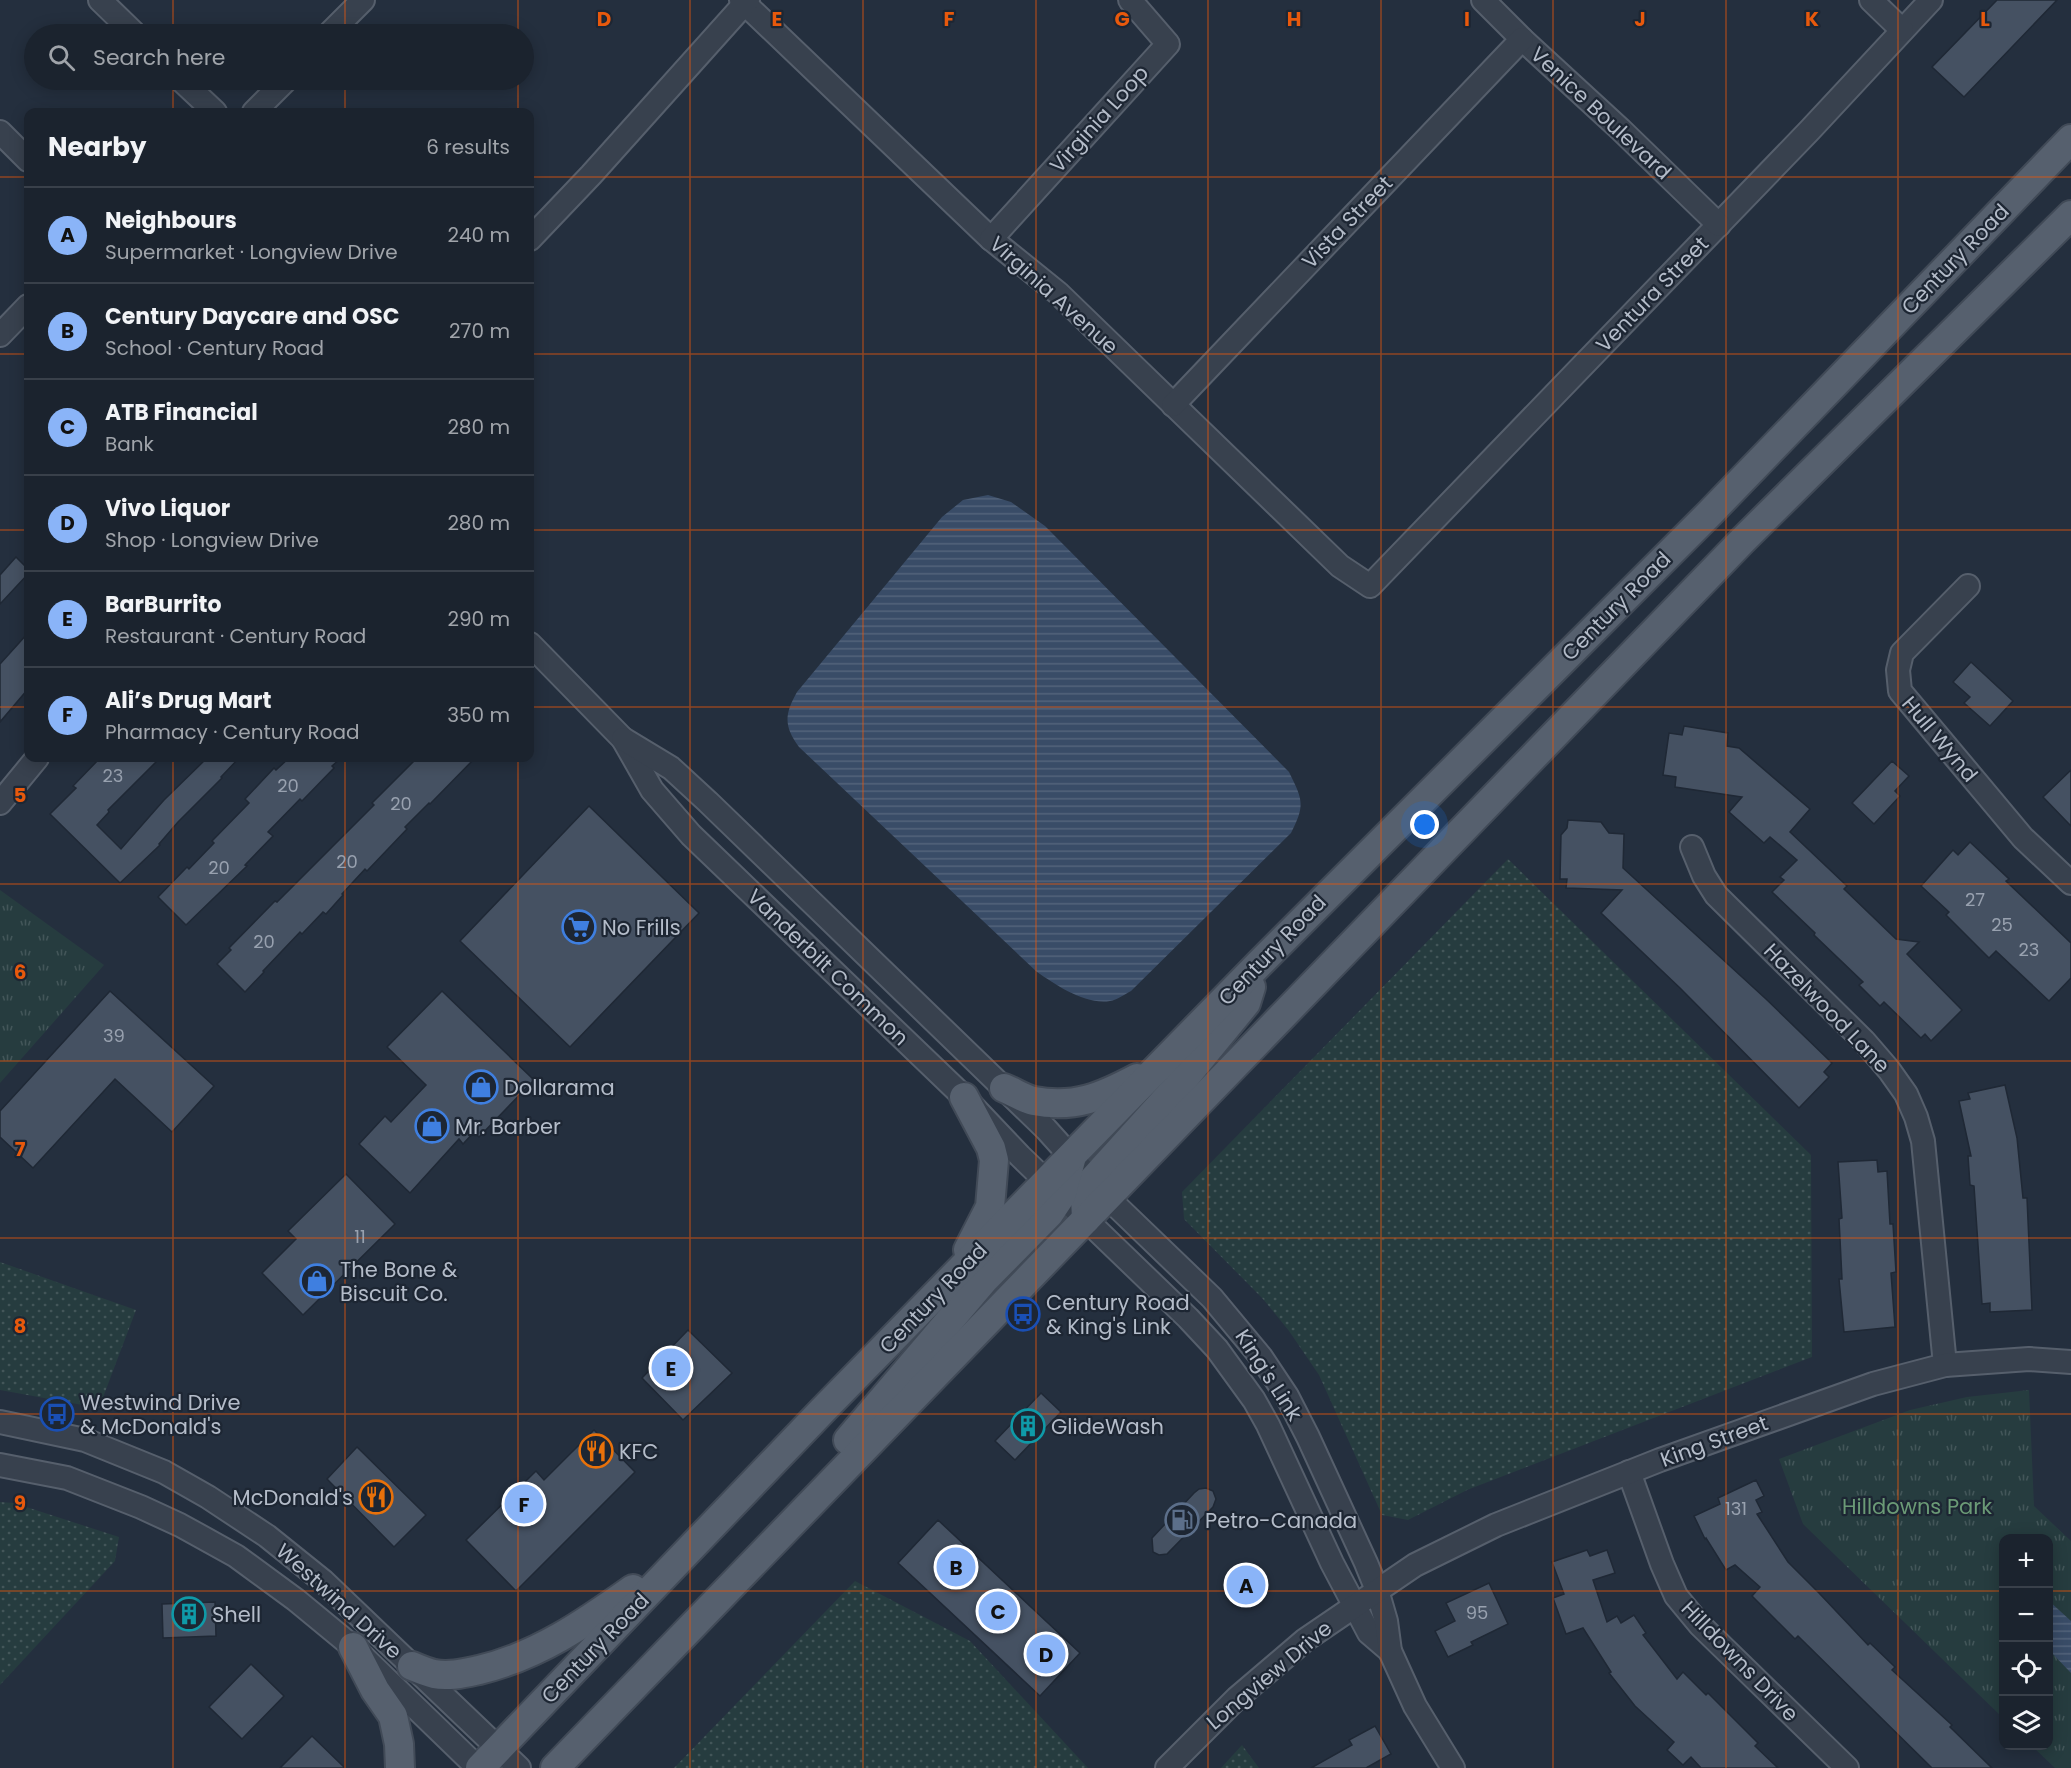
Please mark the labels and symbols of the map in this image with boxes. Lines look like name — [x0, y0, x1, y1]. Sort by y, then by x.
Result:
text: D — [597, 5, 611, 33]
text: E — [772, 5, 782, 33]
text: F — [944, 5, 955, 33]
text: G — [1114, 5, 1130, 33]
text: H — [1287, 5, 1301, 33]
text: I — [1464, 5, 1470, 33]
text: J — [1634, 5, 1646, 33]
text: K — [1805, 5, 1819, 33]
text: L — [1980, 5, 1990, 33]
street label: Venice Boulevard — [1524, 40, 1678, 186]
street label: Virginia Loop — [1043, 59, 1155, 179]
street label: Vista Street — [1295, 169, 1399, 275]
street label: Century Road — [1895, 197, 2015, 321]
street label: Virginia Avenue — [983, 229, 1125, 361]
street label: Ventura Street — [1589, 230, 1715, 358]
street label: Century Road — [1555, 545, 1677, 667]
street label: Hull Wynd — [1896, 690, 1984, 788]
house number: 23 — [103, 763, 123, 788]
house number: 20 — [277, 773, 299, 798]
text: 5 — [14, 781, 27, 809]
house number: 20 — [390, 791, 412, 816]
your location — [1410, 810, 1439, 839]
house number: 20 — [336, 849, 358, 874]
house number: 20 — [208, 855, 230, 880]
street label: Vanderbilt Common — [741, 882, 915, 1052]
house number: 27 — [1965, 887, 1985, 912]
street label: Century Road — [1212, 888, 1332, 1012]
supermarket icon: No Frills — [561, 909, 597, 945]
house number: 25 — [1991, 912, 2013, 937]
place label: No Frills — [602, 913, 681, 942]
house number: 20 — [253, 929, 275, 954]
street label: Hazelwood Lane — [1757, 937, 1897, 1079]
house number: 23 — [2019, 937, 2039, 962]
text: 6 — [14, 958, 26, 986]
house number: 39 — [103, 1023, 125, 1048]
shop icon: Dollarama — [463, 1069, 499, 1105]
place label: Dollarama — [504, 1073, 615, 1102]
shop icon: Mr. Barber — [414, 1108, 450, 1144]
place label: Mr. Barber — [455, 1112, 561, 1141]
text: 7 — [15, 1135, 26, 1163]
house number: 11 — [354, 1224, 366, 1249]
street label: Century Road — [873, 1236, 993, 1360]
place label: The Bone & Biscuit Co. — [340, 1255, 458, 1308]
shop icon: The Bone & Biscuit Co. — [299, 1263, 335, 1299]
place label: Century Road & King's Link — [1046, 1288, 1190, 1341]
bus stop icon: Century Road & King's Link — [1005, 1296, 1041, 1332]
text: 8 — [14, 1312, 26, 1340]
street label: King's Link — [1229, 1324, 1310, 1427]
pin: E — [652, 1346, 690, 1390]
place label: Westwind Drive & McDonald's — [80, 1388, 240, 1441]
bus stop icon: Westwind Drive & McDonald's — [39, 1396, 75, 1432]
building icon: GlideWash — [1010, 1408, 1046, 1444]
street label: King Street — [1656, 1408, 1772, 1474]
place label: GlideWash — [1051, 1412, 1164, 1441]
restaurant icon: KFC — [578, 1433, 614, 1469]
place label: KFC — [619, 1437, 658, 1466]
restaurant icon: McDonald's — [358, 1479, 394, 1515]
pin: F — [504, 1482, 544, 1526]
place label: McDonald's — [233, 1483, 353, 1512]
text: 9 — [14, 1489, 26, 1517]
park label: Hilldowns Park — [1842, 1492, 1992, 1521]
house number: 131 — [1725, 1496, 1747, 1521]
fuel station icon: Petro-Canada — [1164, 1502, 1200, 1538]
place label: Petro-Canada — [1205, 1506, 1357, 1535]
street label: Westwind Drive — [270, 1537, 408, 1665]
pin: B — [936, 1544, 976, 1590]
pin: A — [1226, 1562, 1266, 1608]
street label: Century Road — [535, 1586, 655, 1710]
pin: C — [978, 1588, 1018, 1634]
street label: Hilldowns Drive — [1675, 1594, 1805, 1728]
building icon: Shell — [171, 1596, 207, 1632]
place label: Shell — [212, 1600, 261, 1629]
house number: 95 — [1466, 1600, 1488, 1625]
street label: Longview Drive — [1200, 1614, 1338, 1736]
pin: D — [1026, 1632, 1066, 1676]

